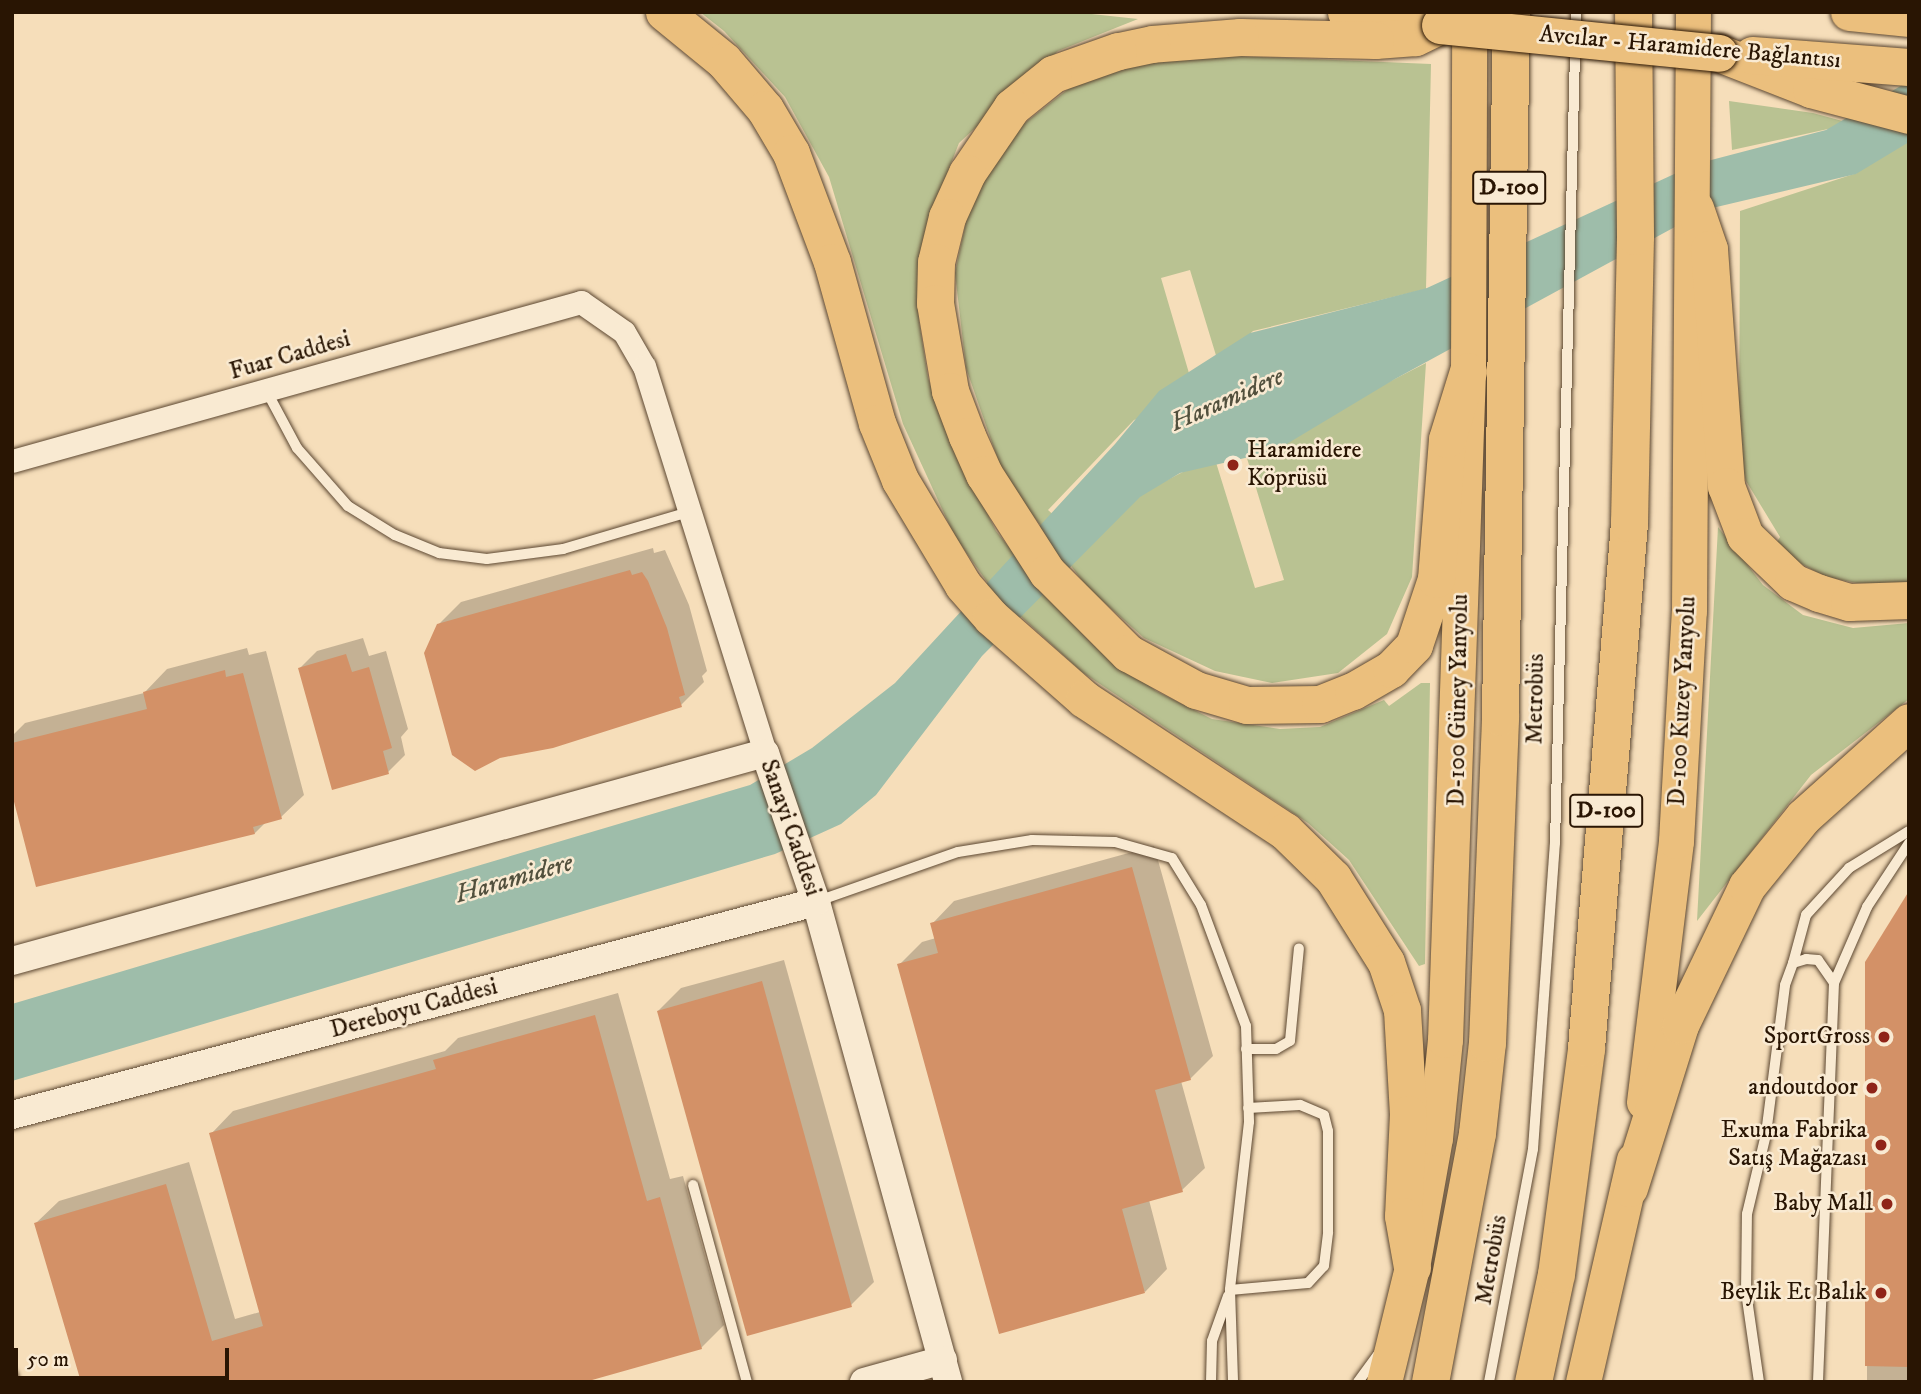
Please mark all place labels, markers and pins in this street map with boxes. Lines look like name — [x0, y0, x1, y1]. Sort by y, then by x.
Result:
place label: Haramidere Köprüsü — [1247, 437, 1361, 493]
marker: Haramidere Köprüsü — [1225, 457, 1241, 473]
place label: SportGross — [1764, 1023, 1870, 1051]
marker: SportGross — [1876, 1029, 1892, 1045]
place label: andoutdoor — [1748, 1074, 1858, 1102]
marker: andoutdoor — [1864, 1080, 1880, 1096]
place label: Exuma Fabrika Satış Mağazası — [1721, 1117, 1867, 1173]
marker: Exuma Fabrika Satış Mağazası — [1873, 1137, 1889, 1153]
place label: Baby Mall — [1773, 1190, 1873, 1218]
marker: Baby Mall — [1879, 1196, 1895, 1212]
place label: Beylik Et Balık — [1720, 1279, 1867, 1307]
marker: Beylik Et Balık — [1873, 1285, 1889, 1301]

